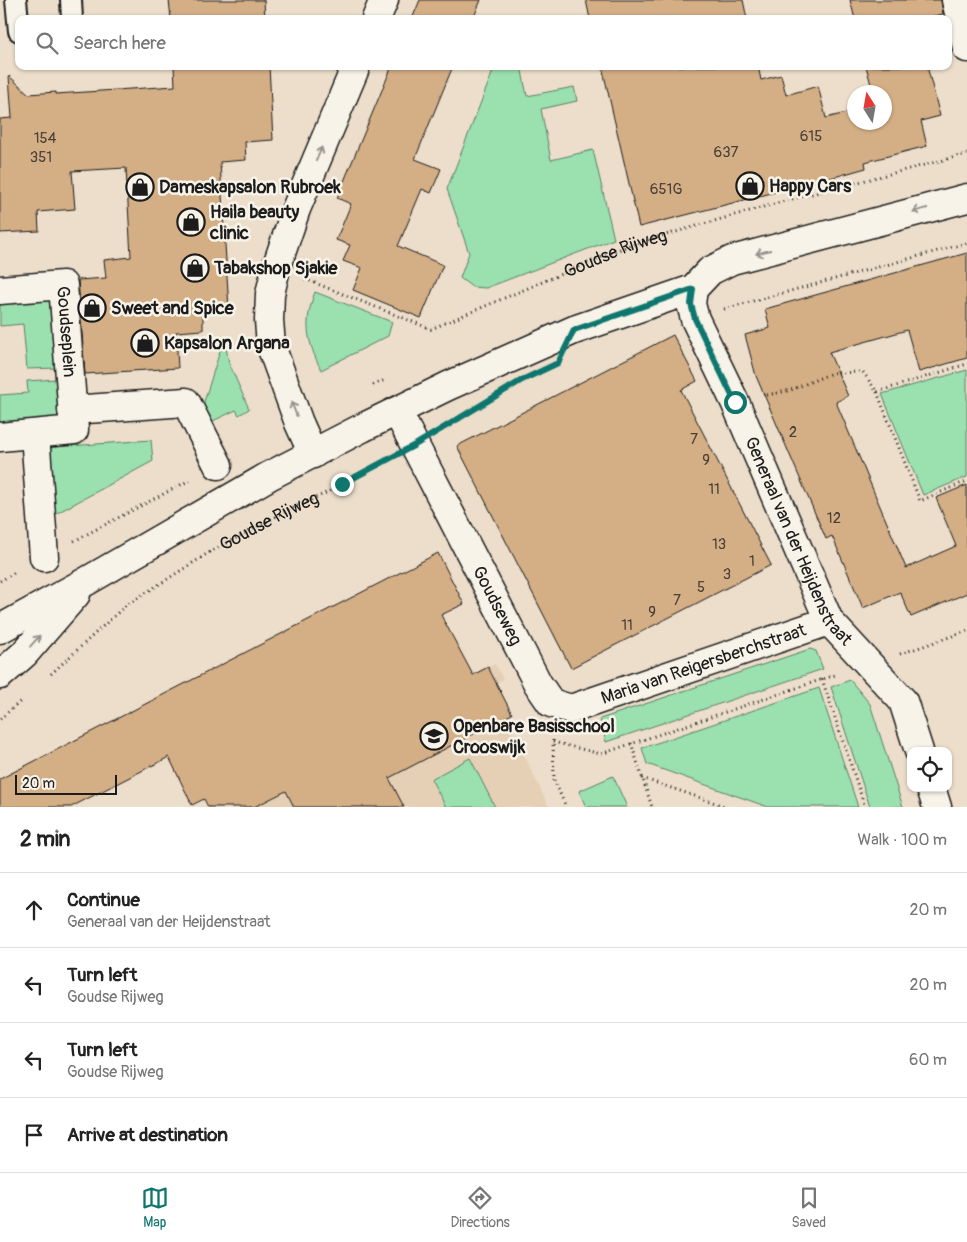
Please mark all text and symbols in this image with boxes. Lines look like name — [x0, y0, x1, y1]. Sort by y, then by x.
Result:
search box — [15, 15, 952, 70]
icon: search — [33, 29, 61, 57]
text: Search here — [73, 31, 166, 55]
north arrow — [847, 85, 892, 130]
house number: 615 — [800, 127, 822, 146]
house number: 154 — [34, 129, 57, 148]
house number: 637 — [713, 143, 739, 162]
one-way arrow — [315, 147, 325, 162]
house number: 351 — [30, 148, 52, 167]
shop icon: Happy Cars — [735, 171, 765, 201]
shop icon: Dameskapsalon Rubroek — [125, 172, 155, 202]
place label: Happy Cars — [769, 175, 852, 198]
place label: Dameskapsalon Rubroek — [159, 176, 341, 199]
house number: 651G — [650, 180, 682, 199]
place label: Haila beauty clinic — [209, 201, 300, 245]
one-way arrow — [912, 206, 928, 215]
shop icon: Haila beauty clinic — [176, 207, 206, 237]
street label: Goudse Rijweg — [560, 224, 670, 284]
one-way arrow — [755, 248, 771, 257]
shop icon: Tabakshop Sjakie — [180, 253, 210, 283]
place label: Tabakshop Sjakie — [213, 257, 338, 280]
street label: Goudseplein — [51, 285, 81, 378]
shop icon: Sweet and Spice — [77, 293, 107, 323]
place label: Sweet and Spice — [111, 297, 235, 320]
shop icon: Kapsalon Argana — [130, 328, 160, 358]
place label: Kapsalon Argana — [164, 332, 290, 355]
route start — [724, 391, 747, 414]
one-way arrow — [289, 402, 298, 417]
house number: 2 — [789, 423, 797, 442]
house number: 7 — [690, 430, 698, 449]
street label: Generaal van der Heijdenstraat — [739, 433, 858, 651]
house number: 9 — [702, 451, 710, 470]
route end — [331, 473, 354, 496]
house number: 11 — [708, 480, 720, 499]
street label: Goudse Rijweg — [216, 487, 323, 557]
house number: 12 — [827, 509, 841, 528]
house number: 13 — [712, 535, 726, 554]
house number: 1 — [749, 552, 755, 571]
street label: Goudseweg — [467, 562, 527, 650]
house number: 3 — [723, 565, 731, 584]
house number: 5 — [697, 578, 705, 597]
house number: 7 — [673, 591, 681, 610]
house number: 9 — [648, 603, 656, 622]
house number: 11 — [621, 616, 633, 635]
street label: Maria van Reigersberchstraat — [598, 618, 810, 710]
one-way arrow — [29, 635, 40, 648]
place label: Openbare Basisschool Crooswijk — [453, 715, 615, 759]
school or university icon: Openbare Basisschool Crooswijk — [419, 721, 449, 751]
map controls — [907, 747, 952, 792]
button: locate — [907, 747, 952, 792]
scale bar — [15, 772, 118, 795]
text: 20 m — [22, 775, 55, 792]
text: 2 min — [20, 826, 70, 853]
text: Walk · 100 m — [858, 830, 947, 850]
text: Continue — [67, 888, 140, 912]
icon: ahead — [20, 896, 48, 924]
text: 20 m — [909, 900, 947, 920]
text: Generaal van der Heijdenstraat — [67, 912, 270, 932]
text: Turn left — [67, 963, 137, 987]
icon: left — [20, 971, 48, 999]
text: 20 m — [909, 975, 947, 995]
text: Goudse Rijweg — [67, 987, 163, 1007]
text: Turn left — [67, 1038, 137, 1062]
icon: left — [20, 1046, 48, 1074]
text: 60 m — [909, 1050, 947, 1070]
text: Goudse Rijweg — [67, 1062, 163, 1082]
icon: arrive — [20, 1121, 48, 1149]
text: Arrive at destination — [67, 1123, 228, 1147]
tab: Map — [141, 1184, 169, 1231]
tab: Directions — [450, 1184, 510, 1231]
tab: Saved — [791, 1184, 826, 1231]

